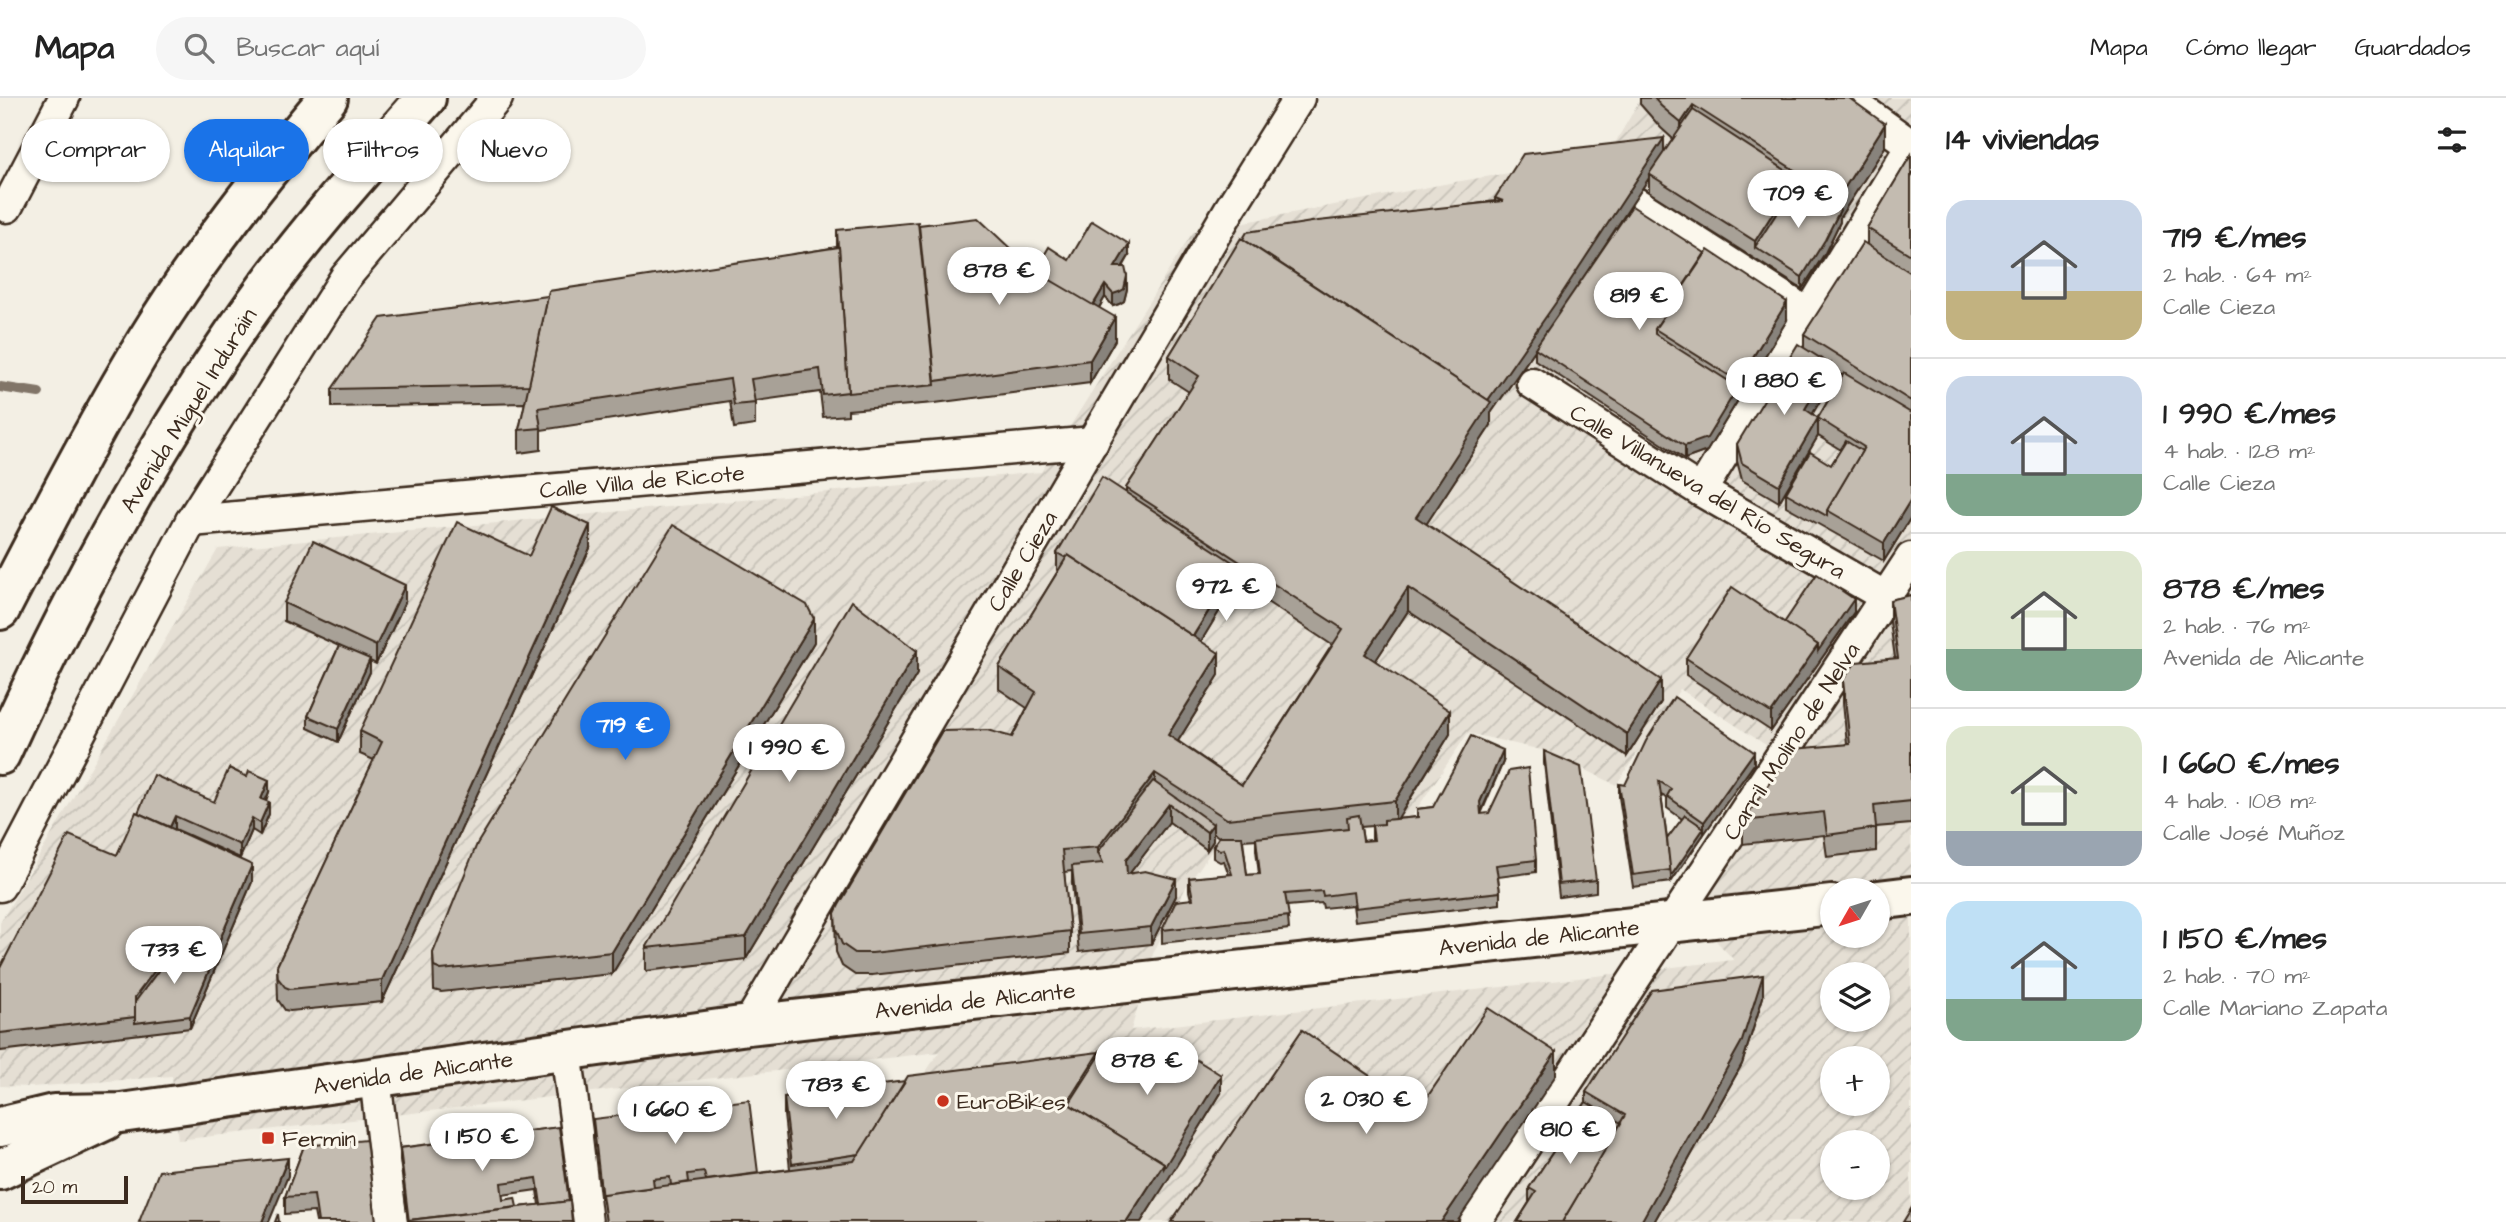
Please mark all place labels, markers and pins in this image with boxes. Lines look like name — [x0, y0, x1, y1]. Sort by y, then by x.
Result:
pin: 709 € — [1749, 170, 1847, 230]
pin: 878 € — [950, 248, 1048, 307]
pin: 819 € — [1590, 272, 1688, 332]
pin: 1 880 € — [1719, 358, 1849, 417]
pin: 972 € — [1177, 564, 1275, 623]
pin: 719 € — [576, 702, 674, 762]
pin: 1 990 € — [724, 724, 854, 784]
pin: 733 € — [125, 926, 223, 986]
pin: 878 € — [1098, 1038, 1196, 1097]
pin: 783 € — [787, 1062, 885, 1121]
pin: 2 030 € — [1301, 1076, 1431, 1136]
pin: 1 660 € — [610, 1086, 740, 1146]
place label: EuroBikes — [957, 1086, 1066, 1118]
marker: EuroBikes — [935, 1093, 951, 1109]
pin: 810 € — [1521, 1107, 1619, 1166]
pin: 1 150 € — [417, 1114, 547, 1173]
place label: Fermin — [282, 1123, 356, 1155]
marker: Fermin — [260, 1130, 276, 1146]

